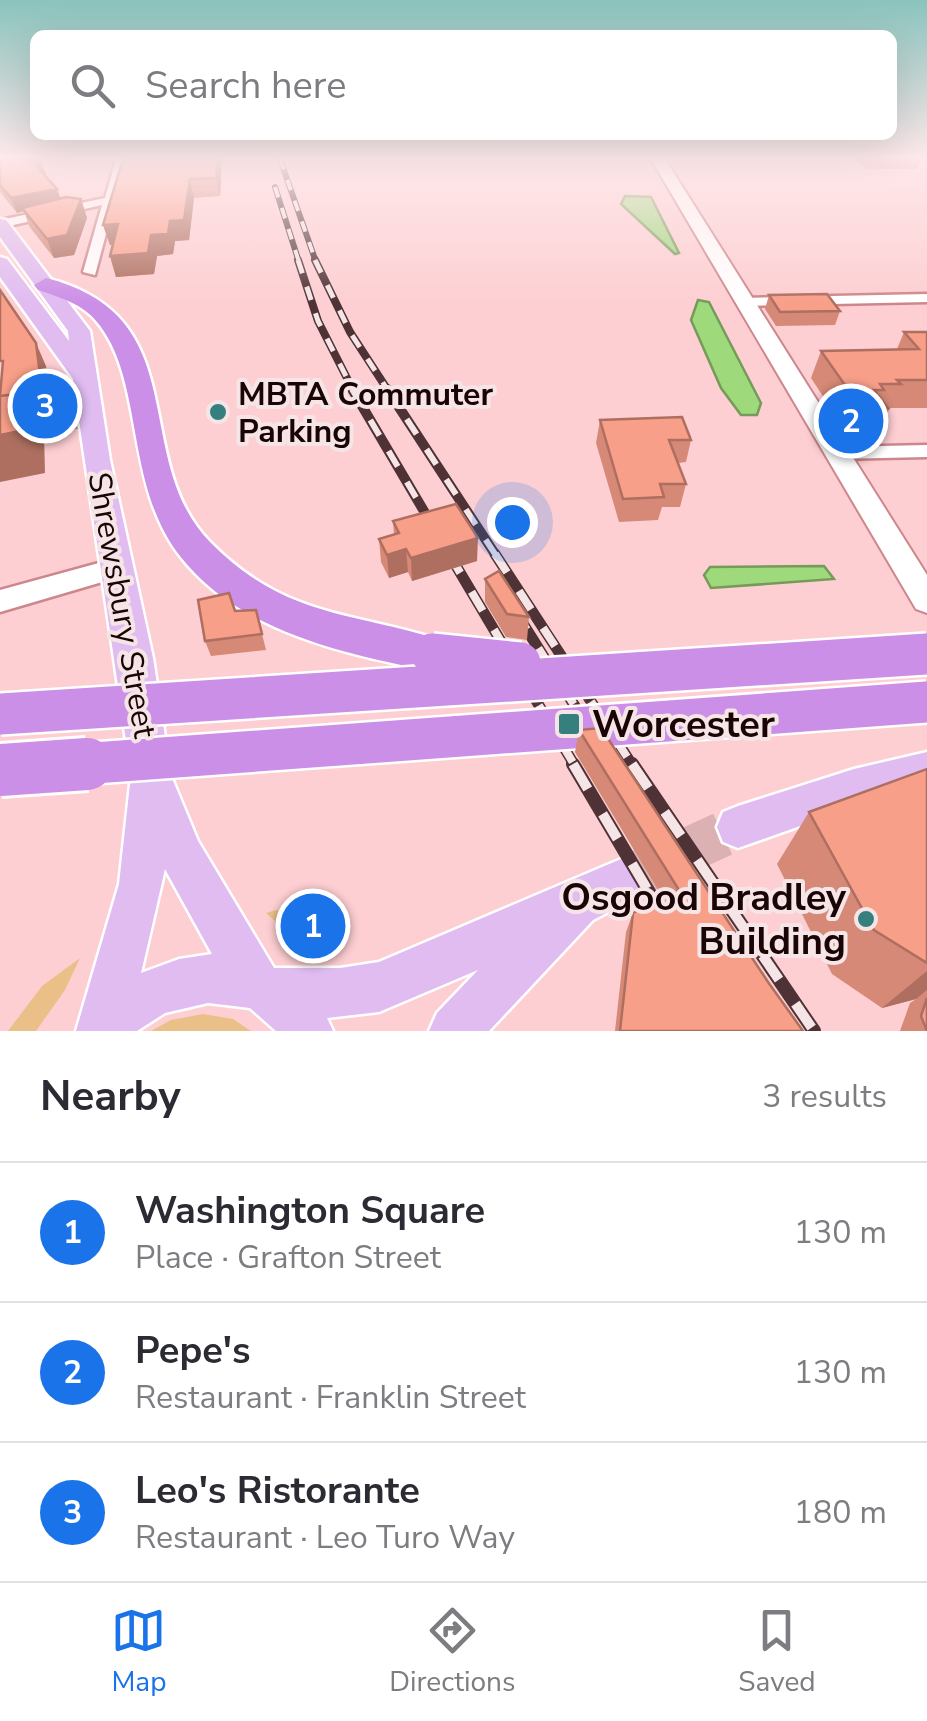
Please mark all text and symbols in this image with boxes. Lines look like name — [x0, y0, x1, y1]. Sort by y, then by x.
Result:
search box — [30, 30, 897, 140]
icon: search — [65, 58, 120, 113]
text: Search here — [145, 60, 346, 111]
pin: 3 — [12, 368, 78, 444]
place label: MBTA Commuter Parking — [238, 373, 493, 453]
pin: 2 — [818, 384, 884, 458]
marker: MBTA Commuter Parking — [207, 401, 229, 423]
street label: Shrewsbury Street — [77, 469, 167, 742]
your location — [487, 497, 538, 548]
place label: Worcester — [592, 699, 775, 750]
marker: Worcester — [556, 711, 582, 737]
place label: Osgood Bradley Building — [561, 872, 847, 967]
pin: 1 — [280, 888, 346, 964]
marker: Osgood Bradley Building — [855, 908, 877, 930]
text: Nearby — [40, 1068, 181, 1125]
text: 3 results — [762, 1075, 887, 1118]
text: Washington Square — [135, 1185, 485, 1236]
text: 1 — [63, 1211, 82, 1254]
text: 130 m — [794, 1211, 887, 1254]
text: Place · Grafton Street — [135, 1236, 441, 1279]
text: Pepe's — [135, 1325, 251, 1376]
text: 2 — [63, 1351, 82, 1394]
text: 130 m — [794, 1351, 887, 1394]
text: Restaurant · Franklin Street — [135, 1376, 526, 1419]
text: Leo's Ristorante — [135, 1465, 420, 1516]
text: 3 — [63, 1491, 82, 1534]
text: 180 m — [794, 1491, 887, 1534]
text: Restaurant · Leo Turo Way — [135, 1516, 515, 1559]
tab: Map — [111, 1603, 166, 1701]
tab: Directions — [389, 1603, 515, 1701]
tab: Saved — [738, 1603, 816, 1701]

